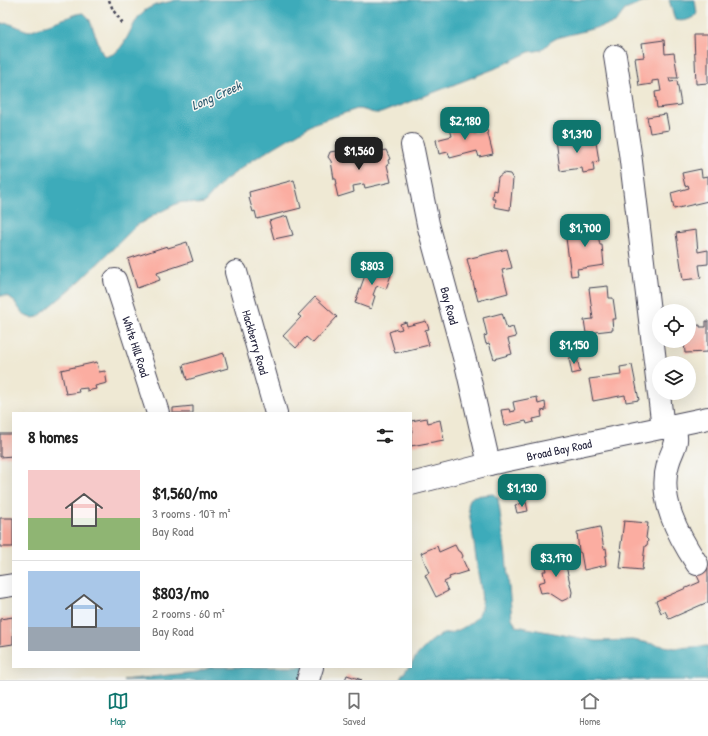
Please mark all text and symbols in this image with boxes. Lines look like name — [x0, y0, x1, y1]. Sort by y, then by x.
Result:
water label: Long Creek — [188, 75, 246, 115]
pin: $2,180 — [432, 107, 498, 141]
text: $2,180 — [449, 111, 481, 129]
pin: $1,310 — [544, 120, 610, 154]
text: $1,310 — [562, 124, 592, 142]
pin: $1,560 — [326, 137, 392, 171]
text: $1,560 — [344, 141, 374, 159]
pin: $1,700 — [552, 214, 618, 248]
text: $1,700 — [569, 218, 601, 236]
pin: $803 — [348, 252, 396, 286]
text: $803 — [360, 256, 384, 274]
street label: Bay Road — [437, 285, 463, 326]
map controls — [652, 304, 696, 400]
button: locate — [652, 304, 696, 348]
street label: Hackberry Road — [239, 308, 273, 377]
street label: White Hill Road — [119, 314, 154, 379]
pin: $1,150 — [541, 331, 607, 365]
text: $1,150 — [559, 335, 589, 353]
button: layers — [652, 356, 696, 400]
text: 8 homes — [28, 425, 78, 448]
icon: filters — [374, 425, 396, 447]
street label: Broad Bay Road — [525, 434, 593, 464]
pin: $1,130 — [489, 474, 555, 508]
text: $1,130 — [507, 478, 537, 496]
text: $1,560/mo — [152, 481, 217, 504]
icon: home — [60, 486, 108, 534]
text: 3 rooms · 107 m² — [152, 504, 231, 522]
text: Bay Road — [152, 522, 193, 540]
pin: $3,170 — [523, 544, 589, 578]
text: $3,170 — [540, 548, 572, 566]
text: $803/mo — [152, 581, 209, 604]
icon: home — [60, 587, 108, 635]
text: 2 rooms · 60 m² — [152, 604, 225, 622]
text: Bay Road — [152, 622, 193, 640]
tab: Map — [107, 690, 129, 728]
tab: Saved — [343, 690, 365, 728]
tab: Home — [579, 690, 601, 728]

